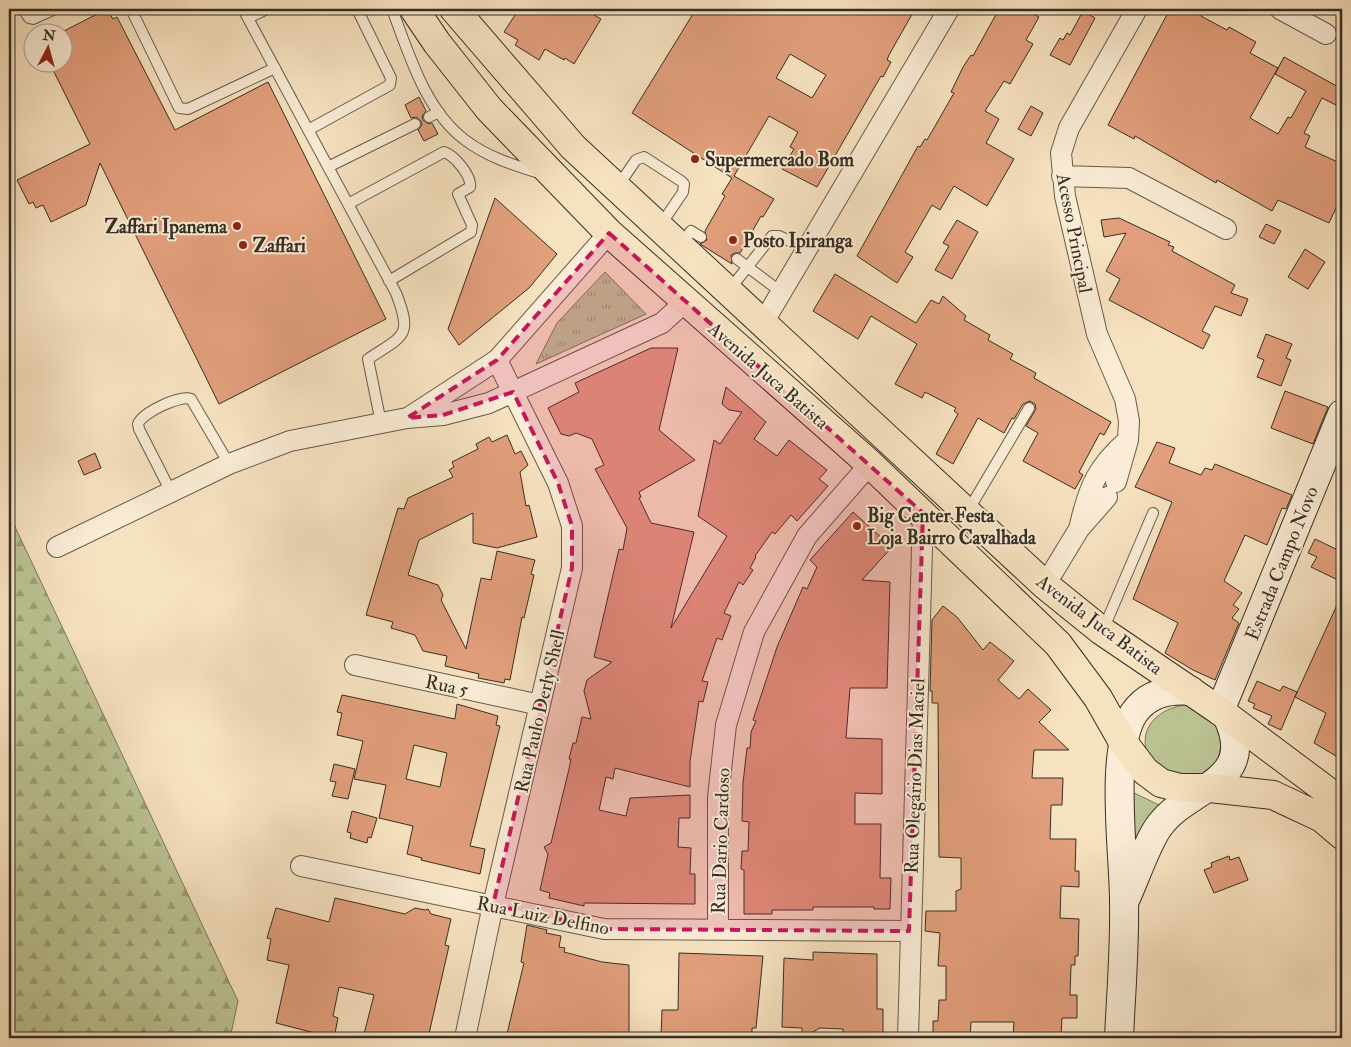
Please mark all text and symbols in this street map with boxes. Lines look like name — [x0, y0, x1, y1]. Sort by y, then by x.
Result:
north arrow — [22, 22, 72, 72]
text: N — [41, 26, 57, 45]
place label: Supermercado Bom — [705, 148, 854, 173]
marker: Supermercado Bom — [689, 153, 701, 165]
street label: Acesso Principal — [1049, 170, 1097, 295]
place label: Zaffari Ipanema — [105, 215, 228, 240]
marker: Zaffari Ipanema — [231, 220, 243, 232]
place label: Posto Ipiranga — [743, 229, 854, 254]
place label: Zaffari — [253, 234, 306, 258]
marker: Posto Ipiranga — [727, 234, 739, 246]
marker: Zaffari — [237, 239, 249, 251]
street label: Avenida Juca Batista — [702, 316, 834, 435]
street label: Estrada Campo Novo — [1240, 483, 1325, 644]
place label: Big Center Festa Loja Bairro Cavalhada — [867, 504, 1037, 550]
marker: Big Center Festa Loja Bairro Cavalhada — [851, 520, 863, 532]
street label: Avenida Juca Batista — [1031, 569, 1167, 680]
street label: Rua Paulo Derly Shell — [509, 627, 570, 795]
street label: Rua 5 — [423, 670, 471, 702]
street label: Rua Olegário Dias Maciel — [900, 678, 930, 874]
street label: Rua Dario Cardoso — [706, 768, 736, 915]
street label: Rua Luiz Delfino — [474, 891, 611, 941]

